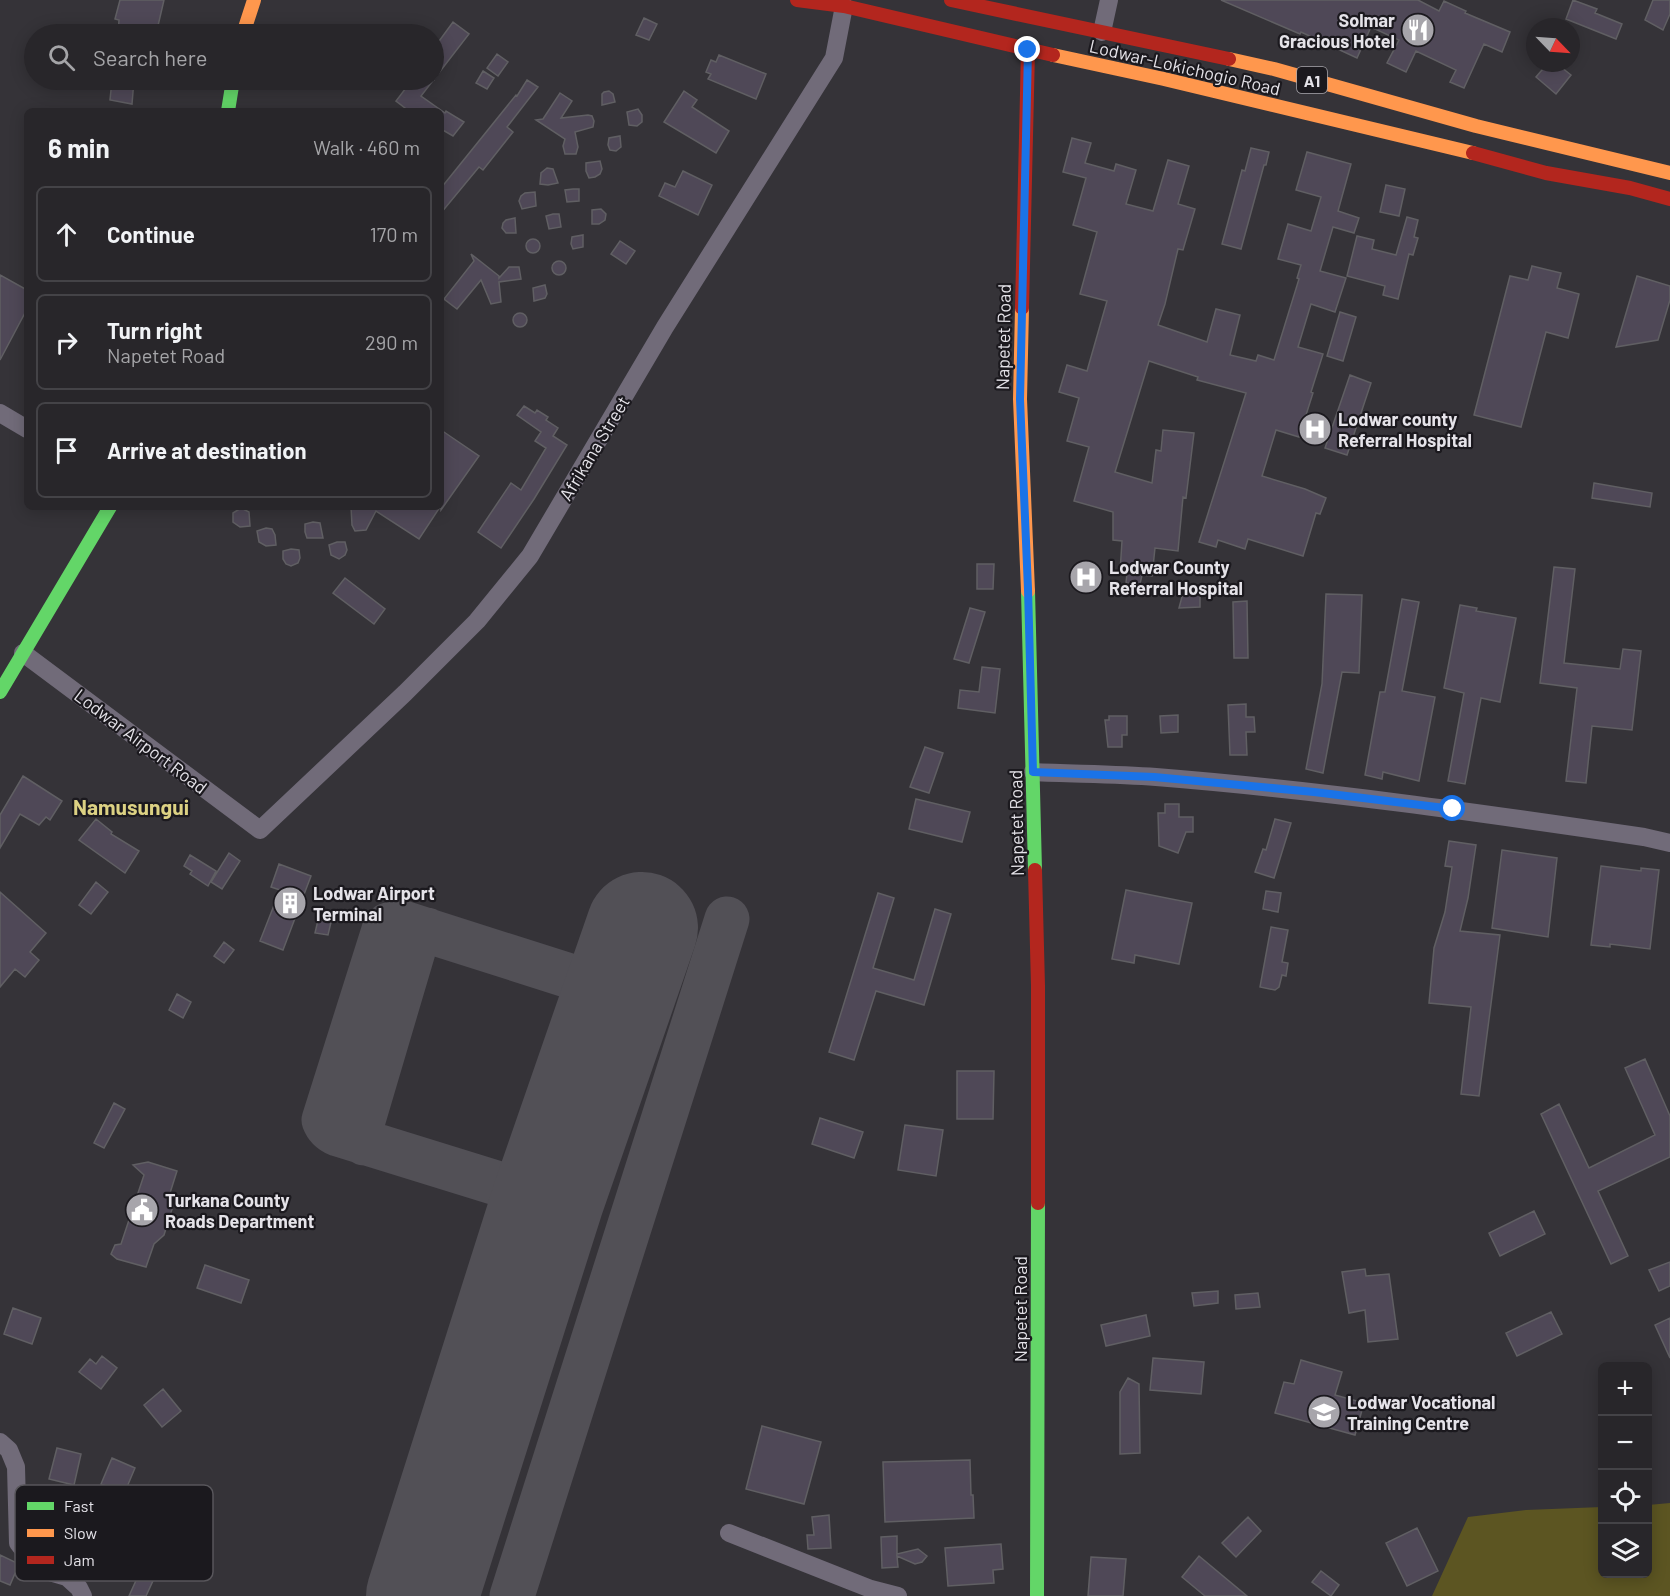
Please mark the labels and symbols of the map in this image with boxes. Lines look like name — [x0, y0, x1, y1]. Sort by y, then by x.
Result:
place label: Solmar Gracious Hotel — [1279, 9, 1395, 52]
restaurant icon: Solmar Gracious Hotel — [1400, 12, 1436, 48]
north arrow — [1526, 18, 1580, 72]
street label: Lodwar-Lokichogio Road — [1087, 34, 1283, 100]
route end — [1014, 36, 1040, 62]
road number: A1 — [1297, 67, 1327, 93]
street label: Napetet Road — [991, 284, 1015, 390]
street label: Afrikana Street — [554, 392, 634, 504]
place label: Lodwar county Referral Hospital — [1338, 408, 1472, 451]
hospital icon: Lodwar county Referral Hospital — [1297, 411, 1333, 447]
place label: Lodwar County Referral Hospital — [1109, 556, 1243, 599]
hospital icon: Lodwar County Referral Hospital — [1068, 559, 1104, 595]
street label: Lodwar Airport Road — [70, 684, 212, 798]
street label: Napetet Road — [1004, 770, 1028, 876]
district label: Namusungui — [73, 794, 189, 819]
route start — [1439, 795, 1465, 821]
place label: Lodwar Airport Terminal — [313, 882, 435, 925]
building icon: Lodwar Airport Terminal — [272, 885, 308, 921]
place label: Turkana County Roads Department — [165, 1189, 314, 1232]
public building icon: Turkana County Roads Department — [124, 1192, 160, 1228]
street label: Napetet Road — [1009, 1256, 1031, 1362]
place label: Lodwar Vocational Training Centre — [1347, 1391, 1495, 1434]
school or university icon: Lodwar Vocational Training Centre — [1306, 1394, 1342, 1430]
legend — [15, 1485, 213, 1581]
text: Fast — [64, 1496, 94, 1515]
text: Slow — [64, 1523, 97, 1542]
text: Jam — [64, 1550, 95, 1569]

